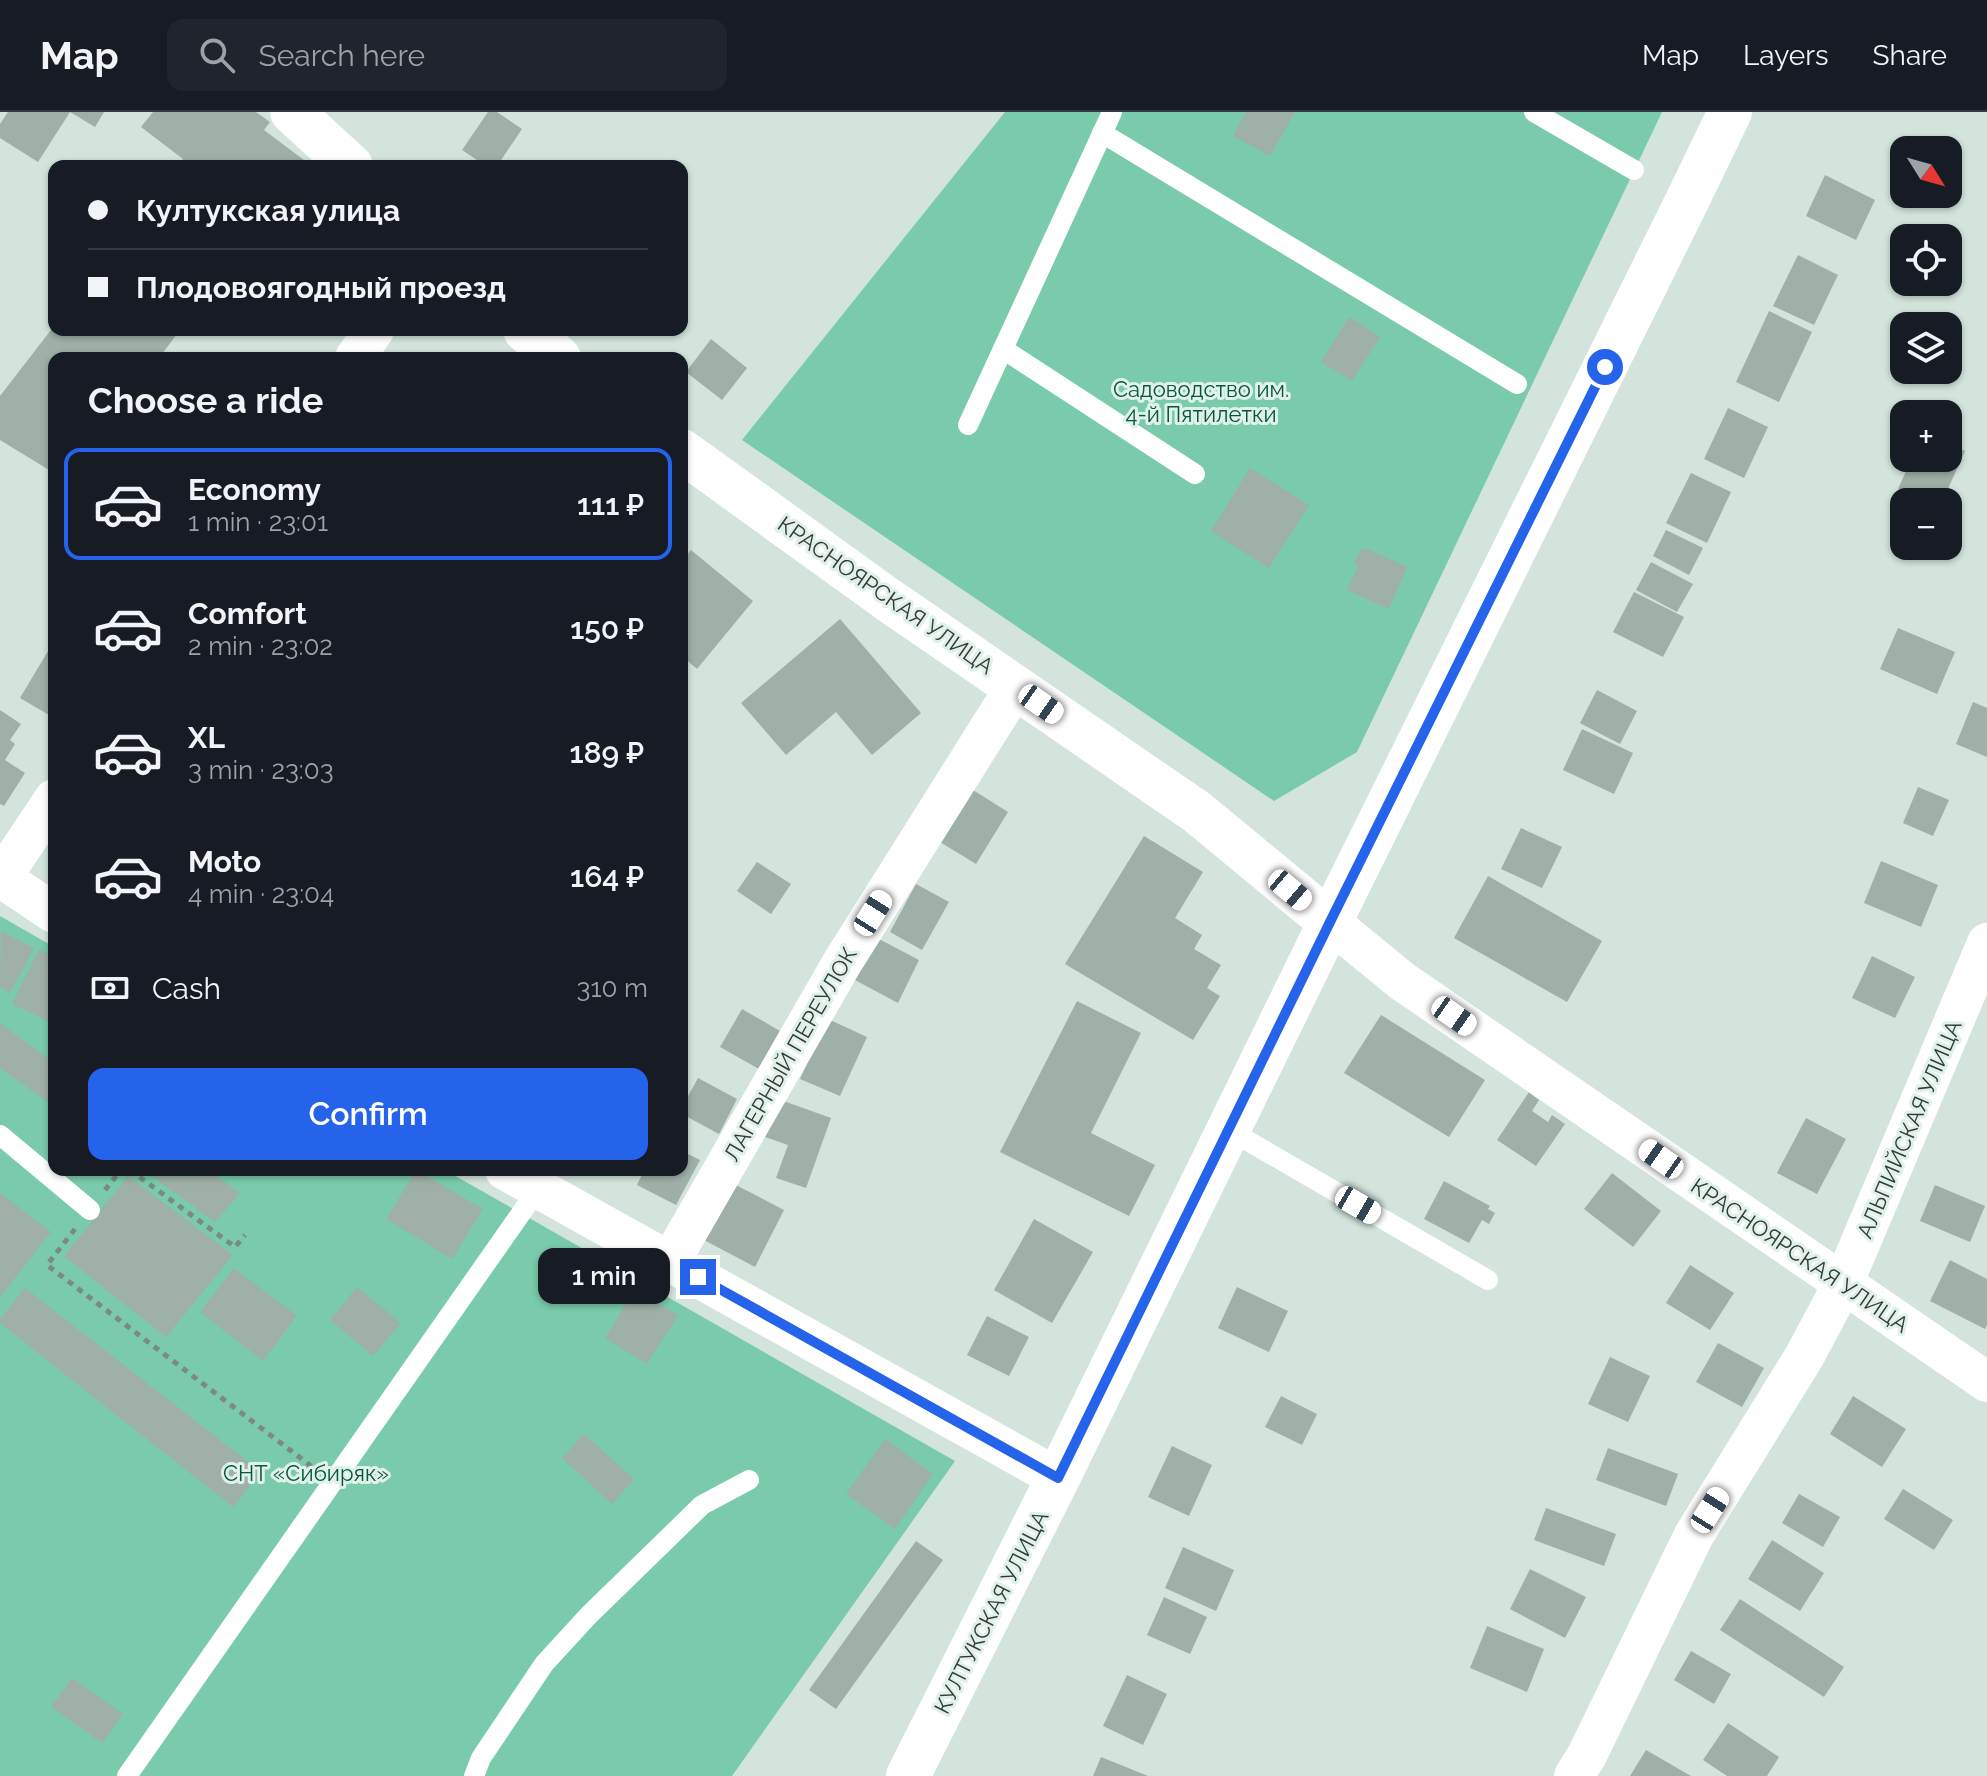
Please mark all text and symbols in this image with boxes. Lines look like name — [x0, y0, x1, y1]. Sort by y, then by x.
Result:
search box — [167, 19, 727, 91]
text: Map — [40, 33, 119, 78]
icon: search — [195, 33, 239, 77]
text: Search here — [259, 38, 425, 73]
text: Map — [1642, 39, 1699, 72]
text: Layers — [1743, 39, 1829, 72]
text: Share — [1873, 39, 1947, 72]
north arrow — [1890, 136, 1962, 208]
map controls — [1890, 136, 1962, 560]
text: Култукская улица — [136, 193, 400, 228]
button: locate — [1890, 224, 1962, 296]
text: Плодовоягодный проезд — [136, 270, 506, 305]
button: layers — [1890, 312, 1962, 384]
route start — [1587, 349, 1623, 385]
park label: Садоводство им. 4-й Пятилетки — [1113, 376, 1289, 427]
text: Choose a ride — [88, 379, 323, 421]
button: + — [1890, 400, 1962, 472]
icon: car — [92, 468, 164, 540]
text: Economy — [188, 472, 321, 507]
text: 111 ₽ — [577, 487, 644, 522]
button: − — [1890, 488, 1962, 560]
text: 1 min · 23:01 — [188, 507, 328, 537]
street label: КРАСНОЯРСКАЯ УЛИЦА — [773, 511, 999, 679]
icon: car — [92, 592, 164, 664]
text: Comfort — [188, 596, 307, 631]
text: 150 ₽ — [570, 611, 644, 646]
text: 2 min · 23:02 — [188, 631, 333, 661]
car — [1014, 680, 1068, 728]
icon: car — [92, 716, 164, 788]
text: XL — [188, 720, 225, 755]
text: 189 ₽ — [569, 735, 644, 770]
text: 3 min · 23:03 — [188, 755, 334, 785]
icon: car — [92, 840, 164, 912]
text: Moto — [188, 844, 261, 879]
text: 164 ₽ — [570, 859, 644, 894]
car — [1264, 865, 1316, 915]
text: 4 min · 23:04 — [188, 879, 334, 909]
car — [850, 886, 896, 940]
street label: ЛАГЕРНЫЙ ПЕРЕУЛОК — [718, 942, 862, 1166]
icon: cash — [88, 966, 132, 1010]
text: Cash — [152, 971, 221, 1006]
text: 310 m — [577, 973, 648, 1003]
car — [1427, 992, 1481, 1040]
street label: АЛЬПИЙСКАЯ УЛИЦА — [1851, 1016, 1967, 1242]
button: Confirm — [88, 1068, 648, 1160]
car — [1634, 1135, 1688, 1183]
street label: КРАСНОЯРСКАЯ УЛИЦА — [1686, 1172, 1914, 1338]
car — [1331, 1183, 1385, 1227]
callout: 1 min — [538, 1249, 670, 1305]
route end — [680, 1259, 716, 1295]
text: 1 min — [572, 1261, 636, 1291]
park label: СНТ «Сибиряк» — [223, 1460, 389, 1486]
car — [1687, 1483, 1733, 1537]
street label: КУЛТУКСКАЯ УЛИЦА — [928, 1506, 1054, 1718]

